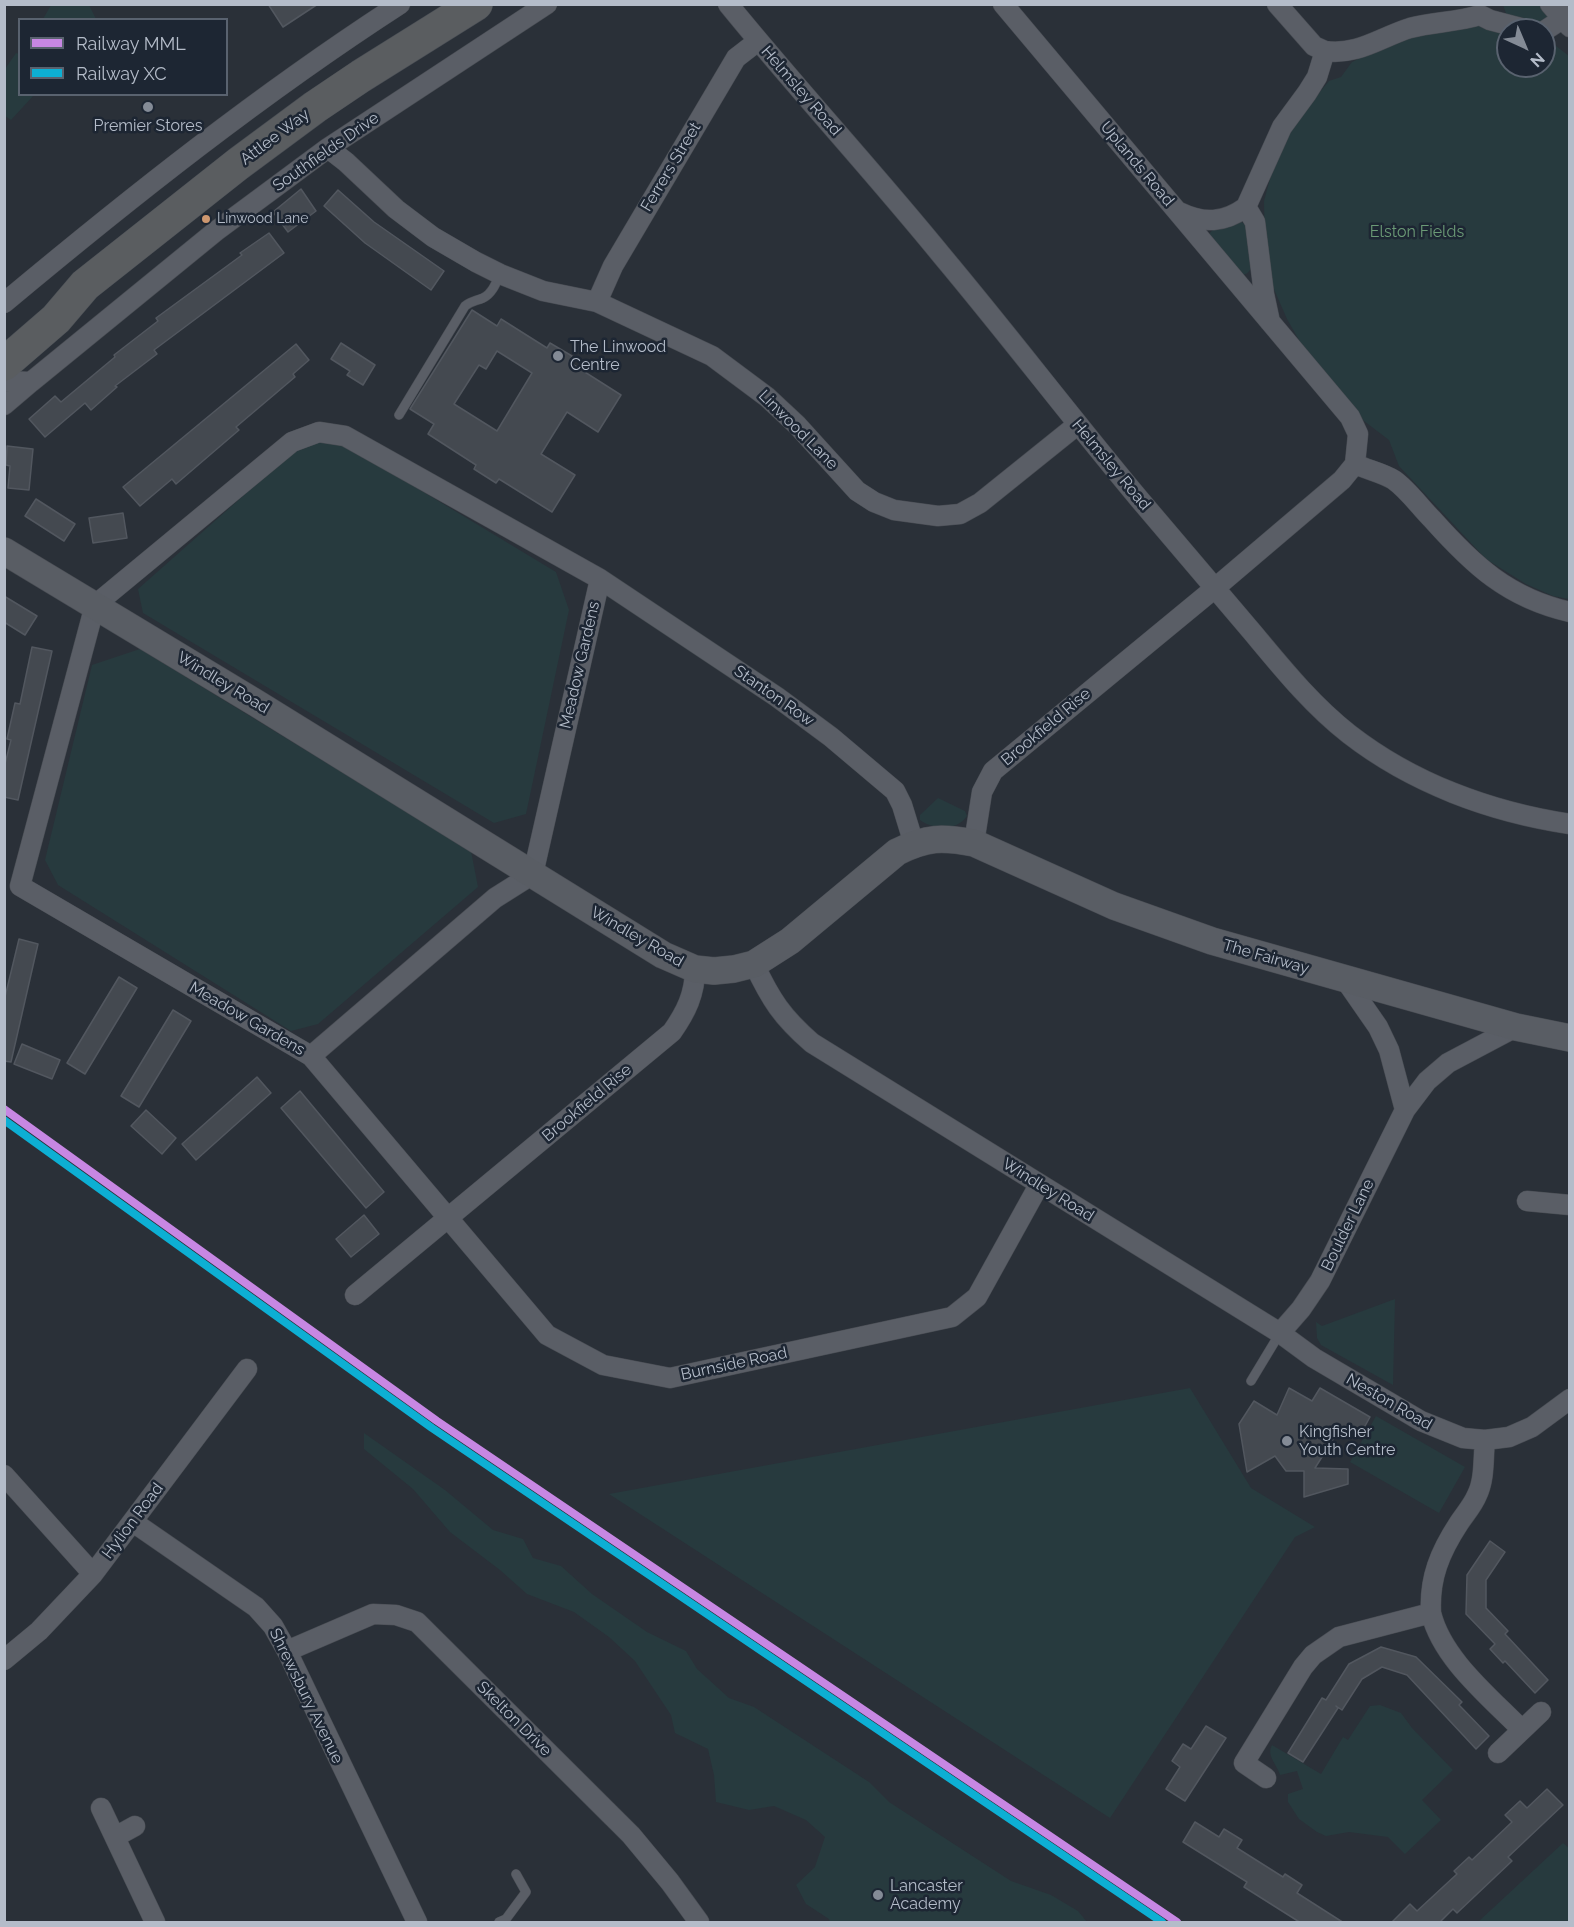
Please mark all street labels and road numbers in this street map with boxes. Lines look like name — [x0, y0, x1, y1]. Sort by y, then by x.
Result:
street label: Helmsley Road — [757, 42, 845, 140]
street label: Attlee Way — [237, 105, 313, 169]
street label: Southfields Drive — [269, 108, 383, 196]
street label: Uplands Road — [1096, 118, 1178, 210]
street label: Ferrers Street — [637, 119, 705, 215]
street label: Linwood Lane — [754, 386, 842, 474]
street label: Helmsley Road — [1067, 416, 1155, 514]
street label: Meadow Gardens — [556, 599, 604, 731]
street label: Windley Road — [173, 648, 273, 718]
street label: Stanton Row — [730, 661, 818, 731]
street label: Brookfield Rise — [998, 684, 1094, 770]
street label: Windley Road — [587, 903, 687, 971]
street label: The Fairway — [1221, 936, 1311, 978]
street label: Meadow Gardens — [186, 978, 308, 1060]
street label: Brookfield Rise — [539, 1060, 635, 1146]
street label: Windley Road — [999, 1154, 1097, 1226]
street label: Boulder Lane — [1317, 1176, 1379, 1274]
street label: Burnside Road — [679, 1343, 789, 1385]
street label: Neston Road — [1343, 1370, 1435, 1434]
street label: Hylion Road — [98, 1479, 168, 1563]
street label: Shrewsbury Avenue — [265, 1625, 347, 1767]
street label: Skelton Drive — [473, 1678, 555, 1760]

